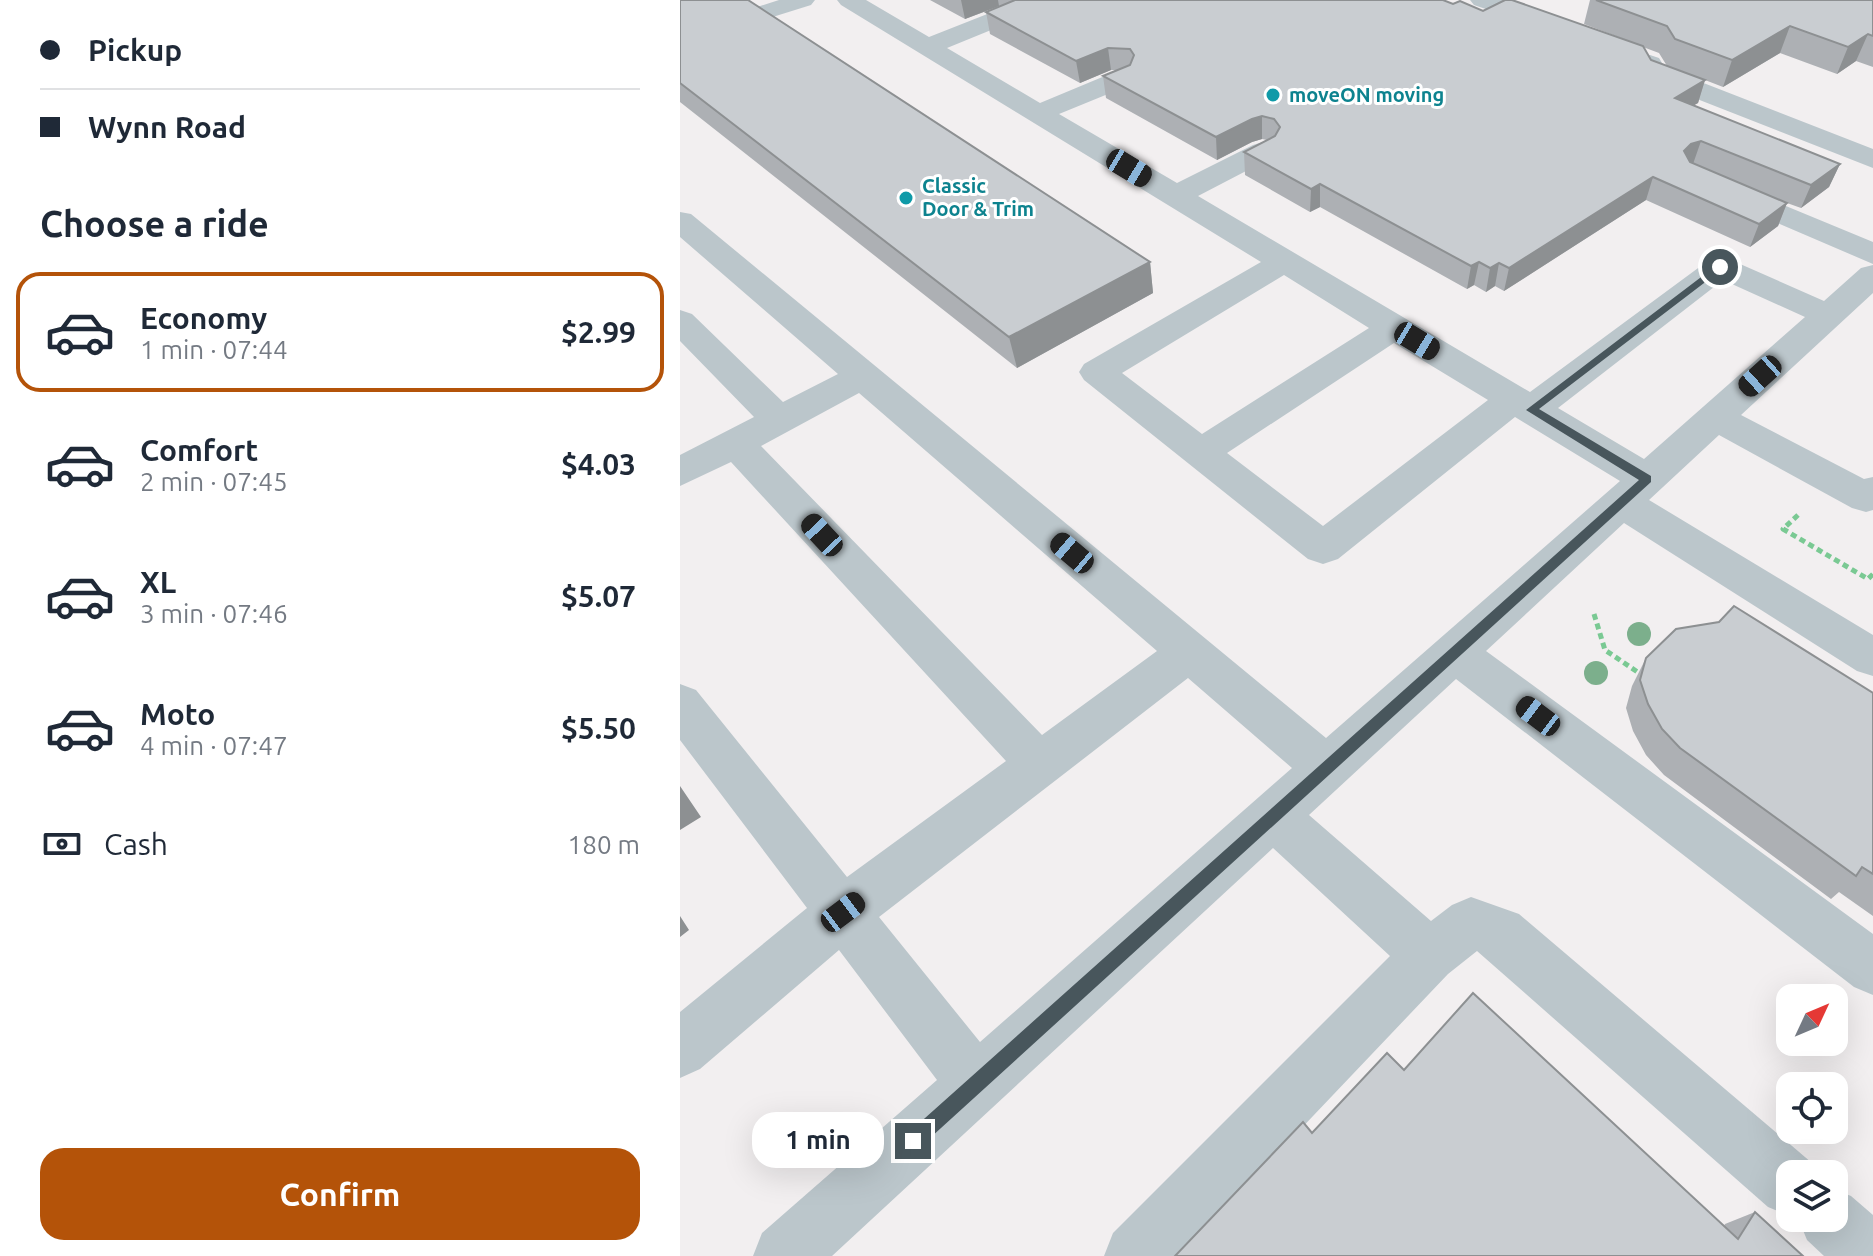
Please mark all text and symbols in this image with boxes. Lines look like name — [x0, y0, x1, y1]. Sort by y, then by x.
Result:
text: Pickup — [88, 33, 182, 67]
place label: moveON moving — [1289, 83, 1444, 106]
marker: moveON moving — [1264, 86, 1282, 104]
text: Wynn Road — [88, 110, 246, 144]
car — [1102, 145, 1156, 191]
place label: Classic Door & Trim — [922, 174, 1034, 220]
marker: Classic Door & Trim — [897, 189, 915, 207]
text: Choose a ride — [40, 203, 269, 244]
route start — [1702, 249, 1738, 285]
icon: car — [44, 296, 116, 368]
text: Economy — [140, 301, 267, 335]
text: $2.99 — [561, 315, 636, 349]
car — [1390, 318, 1444, 364]
text: 1 min · 07:44 — [140, 335, 288, 364]
car — [1734, 351, 1786, 401]
icon: car — [44, 428, 116, 500]
text: Comfort — [140, 433, 258, 467]
text: $4.03 — [561, 447, 636, 481]
text: 2 min · 07:45 — [140, 467, 288, 496]
car — [797, 509, 847, 561]
car — [1046, 528, 1098, 578]
icon: car — [44, 560, 116, 632]
text: XL — [140, 565, 176, 599]
text: $5.07 — [561, 579, 636, 613]
text: 3 min · 07:46 — [140, 599, 288, 628]
icon: car — [44, 692, 116, 764]
car — [1512, 692, 1564, 740]
text: Moto — [140, 697, 215, 731]
text: $5.50 — [561, 711, 636, 745]
text: 4 min · 07:47 — [140, 731, 288, 760]
icon: cash — [40, 822, 84, 866]
text: Cash — [104, 827, 168, 861]
text: 180 m — [568, 830, 640, 859]
car — [817, 888, 869, 936]
north arrow — [1776, 984, 1848, 1056]
map controls — [1776, 984, 1848, 1232]
button: locate — [1776, 1072, 1848, 1144]
callout: 1 min — [753, 1113, 885, 1169]
route end — [895, 1123, 931, 1159]
text: 1 min — [785, 1125, 851, 1154]
button: Confirm — [40, 1148, 640, 1240]
button: layers — [1776, 1160, 1848, 1232]

